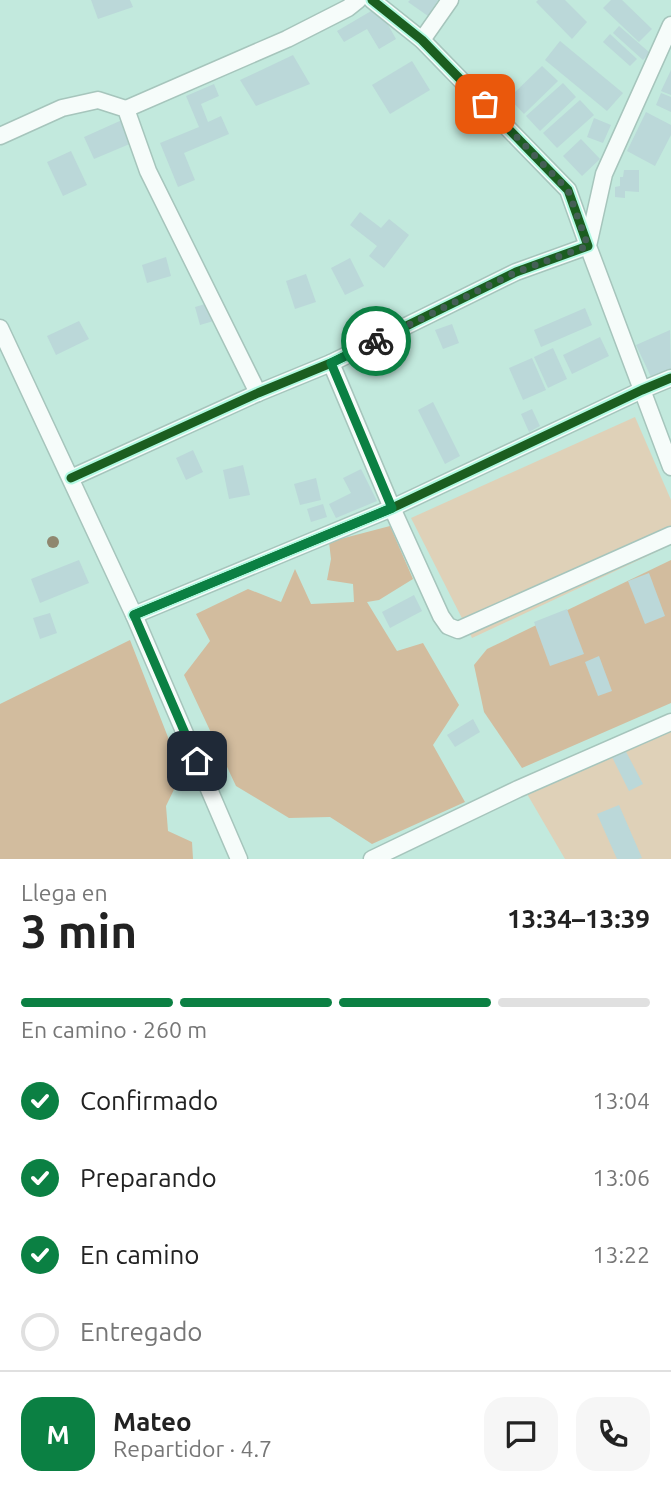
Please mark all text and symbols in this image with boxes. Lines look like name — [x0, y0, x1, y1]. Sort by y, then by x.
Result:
pin — [455, 74, 515, 134]
icon: bag — [466, 85, 504, 123]
courier — [341, 306, 411, 376]
icon: bike — [357, 322, 395, 360]
pin — [167, 731, 227, 791]
icon: home — [178, 742, 216, 780]
text: Llega en — [21, 880, 108, 905]
text: 13:34–13:39 — [507, 904, 650, 933]
text: 3 min — [21, 905, 137, 957]
text: En camino · 260 m — [21, 1017, 207, 1042]
icon: check — [21, 1082, 59, 1120]
text: Confirmado — [80, 1086, 218, 1115]
text: 13:04 — [592, 1088, 650, 1113]
icon: check — [21, 1159, 59, 1197]
text: Preparando — [80, 1163, 217, 1192]
text: 13:06 — [592, 1165, 650, 1190]
icon: check — [21, 1236, 59, 1274]
text: En camino — [80, 1240, 200, 1269]
text: 13:22 — [592, 1242, 650, 1267]
text: Entregado — [80, 1317, 203, 1346]
button: chat — [484, 1397, 558, 1471]
button: phone — [576, 1397, 650, 1471]
text: Mateo — [113, 1407, 192, 1436]
text: M — [46, 1420, 70, 1449]
text: Repartidor · 4.7 — [113, 1436, 272, 1461]

